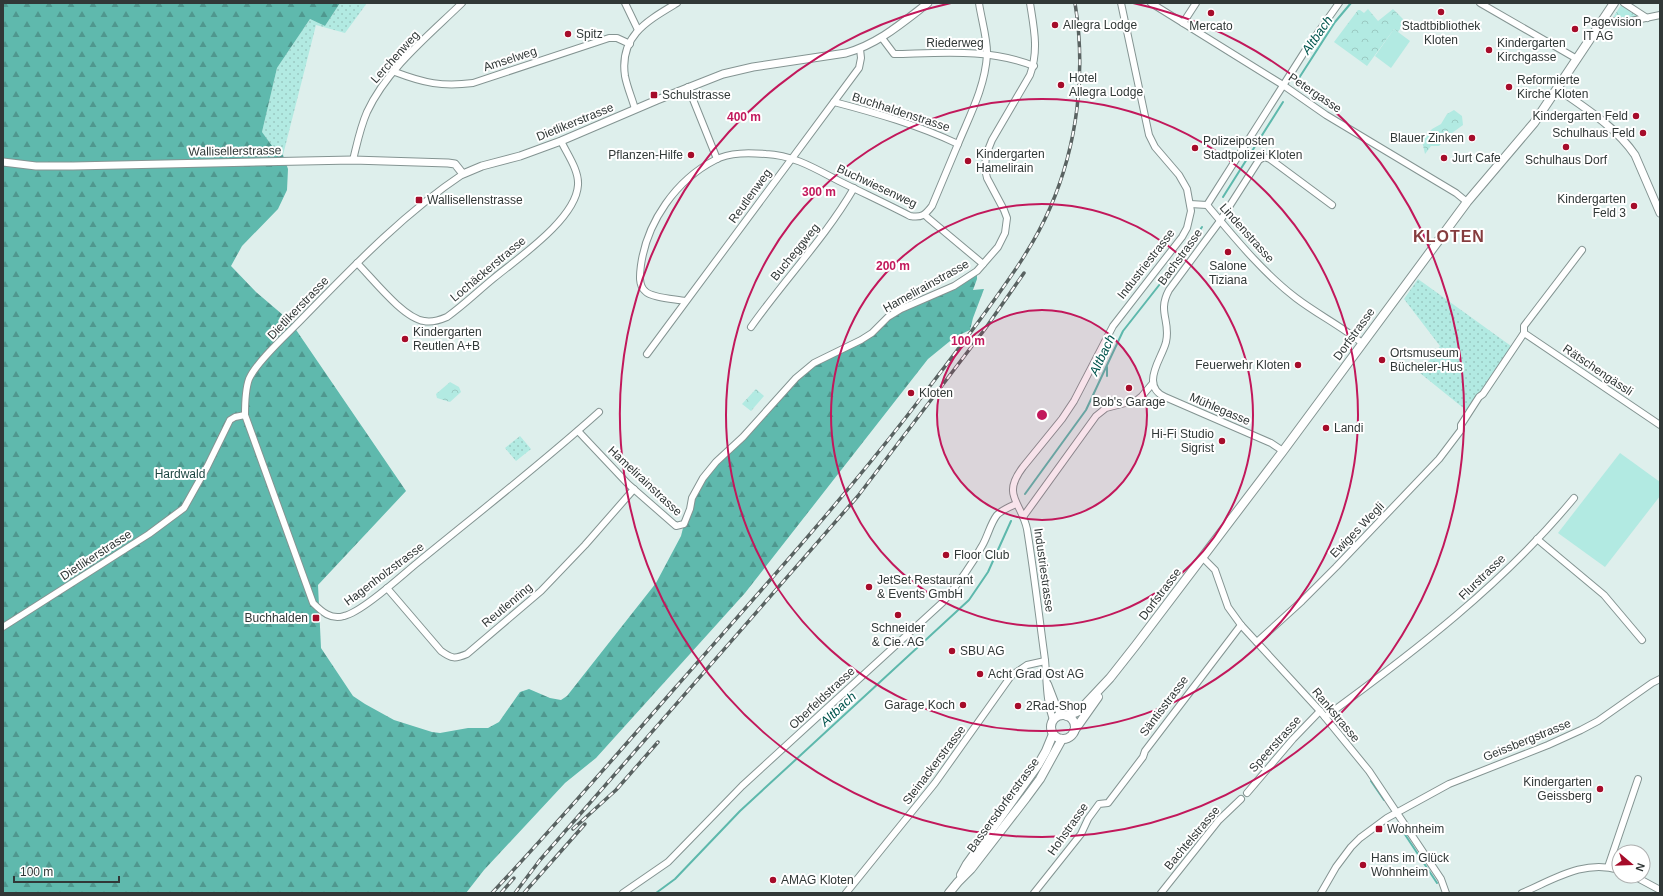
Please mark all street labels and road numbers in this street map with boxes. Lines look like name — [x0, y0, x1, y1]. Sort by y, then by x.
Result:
street label: Lerchenweg — [368, 28, 422, 86]
street label: Riederweg — [926, 36, 984, 50]
street label: Amselweg — [482, 44, 538, 74]
street label: Petergasse — [1286, 70, 1344, 116]
street label: Buchhaldenstrasse — [850, 90, 952, 135]
street label: Dietlikerstrasse — [534, 100, 616, 144]
street label: Wallisellerstrasse — [188, 143, 282, 159]
street label: Buchwiesenweg — [835, 161, 919, 211]
street label: Reutlenweg — [726, 166, 774, 226]
street label: Lindenstrasse — [1217, 201, 1277, 266]
street label: Bucheggweg — [768, 221, 822, 283]
street label: Industriestrasse — [1114, 226, 1178, 302]
street label: Bachstrasse — [1155, 226, 1205, 288]
street label: Lochäckerstrasse — [447, 233, 529, 305]
street label: Hamelirainstrasse — [881, 256, 972, 315]
street label: Dietlikerstrasse — [264, 273, 332, 342]
street label: Dorfstrasse — [1330, 305, 1378, 363]
street label: Rätschengässli — [1560, 341, 1636, 399]
street label: Mühlegasse — [1187, 390, 1253, 428]
street label: Hamelirainstrasse — [605, 443, 685, 519]
street label: Ewiges Wegli — [1327, 499, 1387, 561]
street label: Dietlikerstrasse — [58, 527, 134, 583]
street label: Industriestrasse — [1031, 527, 1057, 613]
street label: Hagenholzstrasse — [341, 539, 427, 608]
street label: Flurstrasse — [1456, 551, 1508, 603]
street label: Dorfstrasse — [1136, 565, 1184, 623]
street label: Reutlenring — [479, 580, 535, 630]
street label: Oberfeldstrasse — [786, 664, 858, 732]
street label: Säntisstrasse — [1137, 673, 1191, 739]
street label: Rankstrasse — [1309, 685, 1363, 745]
street label: Speerstrasse — [1246, 713, 1304, 775]
street label: Geissbergstrasse — [1481, 716, 1573, 764]
street label: Steinackerstrasse — [900, 722, 968, 807]
street label: Bassersdorferstrasse — [964, 755, 1042, 855]
street label: Hohstrasse — [1045, 800, 1091, 858]
street label: Bachtelstrasse — [1161, 803, 1223, 873]

